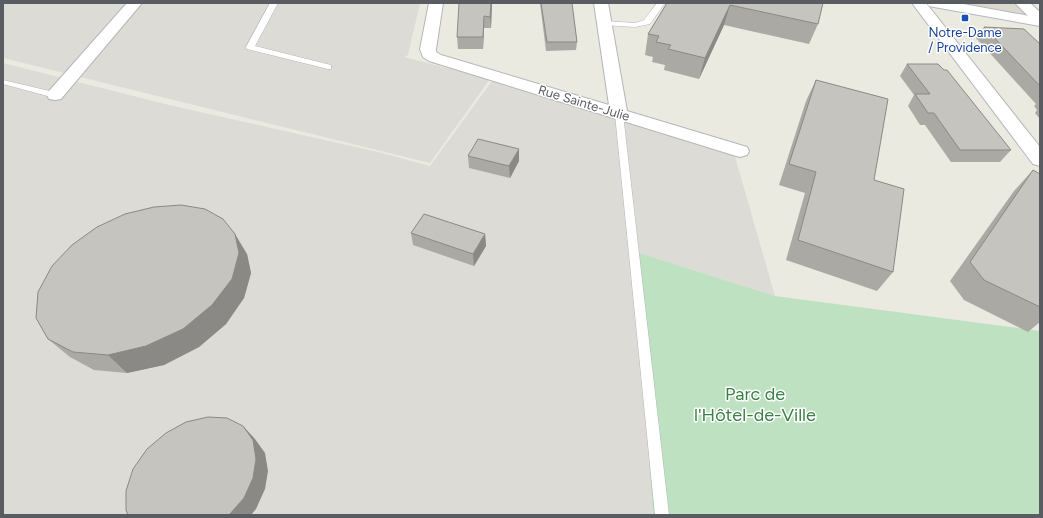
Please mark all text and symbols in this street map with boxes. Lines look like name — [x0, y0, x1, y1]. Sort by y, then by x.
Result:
marker: Notre-Dame / Providence — [960, 13, 970, 23]
place label: Notre-Dame / Providence — [928, 25, 1002, 55]
street label: Rue Sainte-Julie — [536, 82, 632, 124]
park label: Parc de l'Hôtel-de-Ville — [694, 383, 816, 426]

